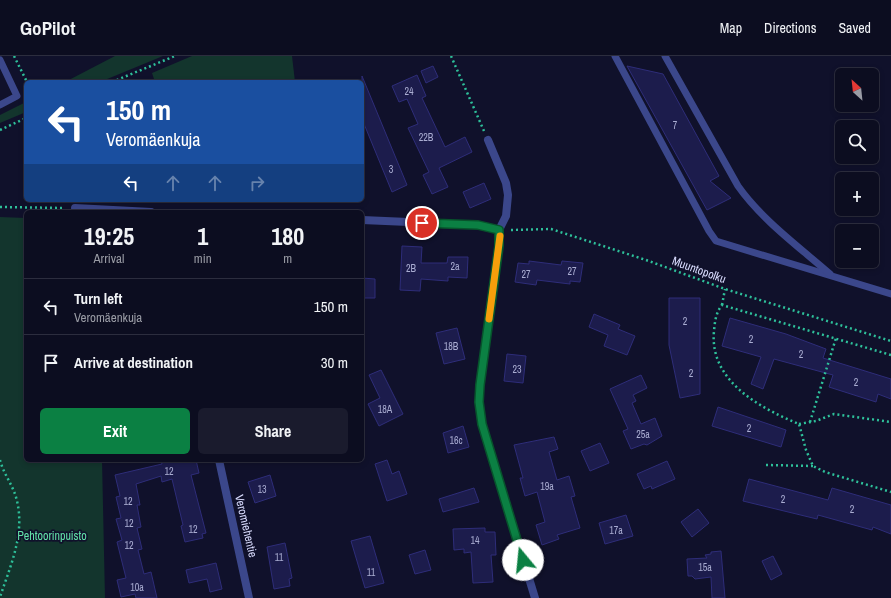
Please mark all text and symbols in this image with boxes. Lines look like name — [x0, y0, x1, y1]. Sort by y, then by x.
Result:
text: GoPilot — [20, 15, 75, 41]
text: Map — [720, 19, 742, 37]
text: Directions — [764, 19, 816, 37]
text: Saved — [838, 19, 871, 37]
north arrow — [835, 68, 879, 112]
map controls — [835, 68, 879, 268]
house number: 24 — [404, 85, 414, 98]
text: 150 m — [106, 91, 171, 129]
icon: left — [40, 96, 92, 148]
house number: 7 — [673, 119, 678, 132]
button: search — [835, 120, 879, 164]
text: Veromäenkuja — [106, 127, 200, 152]
house number: 22B — [419, 131, 434, 144]
house number: 3 — [389, 163, 394, 176]
icon: left — [120, 172, 142, 194]
icon: ahead — [162, 172, 184, 194]
icon: ahead — [204, 172, 226, 194]
icon: right — [246, 172, 268, 194]
button: + — [835, 172, 879, 216]
pin — [405, 206, 439, 240]
icon: arrive — [411, 212, 433, 234]
text: 19:25 — [84, 220, 134, 252]
text: 1 — [197, 220, 208, 252]
text: 180 — [271, 220, 304, 252]
button: − — [835, 224, 879, 268]
text: Arrival — [94, 250, 124, 267]
text: min — [194, 250, 212, 267]
text: m — [283, 250, 292, 267]
street label: Muuntopolku — [670, 253, 728, 287]
house number: 2a — [450, 260, 460, 273]
house number: 2B — [406, 262, 417, 275]
house number: 27 — [567, 265, 577, 278]
house number: 27 — [521, 268, 531, 281]
text: Turn left — [74, 288, 122, 309]
icon: left — [40, 296, 62, 318]
text: 150 m — [314, 296, 348, 317]
text: Veromäenkuja — [74, 309, 142, 326]
house number: 2 — [683, 315, 688, 328]
house number: 2 — [749, 333, 754, 346]
house number: 18B — [444, 340, 459, 353]
house number: 2 — [799, 348, 804, 361]
icon: arrive — [40, 352, 62, 374]
text: Arrive at destination — [74, 352, 193, 373]
text: 30 m — [321, 352, 348, 373]
house number: 23 — [512, 363, 522, 376]
house number: 2 — [689, 367, 694, 380]
house number: 2 — [854, 376, 859, 389]
house number: 18A — [378, 403, 393, 416]
button: Exit — [40, 408, 190, 454]
button: Share — [198, 408, 348, 454]
house number: 2 — [747, 422, 752, 435]
house number: 25a — [636, 428, 650, 441]
house number: 16c — [449, 434, 463, 447]
house number: 12 — [164, 465, 174, 478]
house number: 19a — [540, 480, 554, 493]
house number: 13 — [257, 483, 267, 496]
street label: Veromiehentie — [231, 493, 261, 559]
house number: 2 — [781, 493, 786, 506]
house number: 12 — [123, 495, 133, 508]
house number: 2 — [850, 503, 855, 516]
house number: 12 — [124, 517, 134, 530]
house number: 12 — [188, 523, 198, 536]
house number: 17a — [609, 524, 623, 537]
park label: Pehtoorinpuisto — [17, 528, 87, 544]
house number: 14 — [470, 534, 480, 547]
house number: 12 — [124, 539, 134, 552]
position arrow — [502, 539, 544, 581]
house number: 11 — [275, 551, 284, 564]
house number: 15a — [698, 561, 712, 574]
house number: 11 — [367, 566, 376, 579]
house number: 10a — [130, 581, 144, 594]

